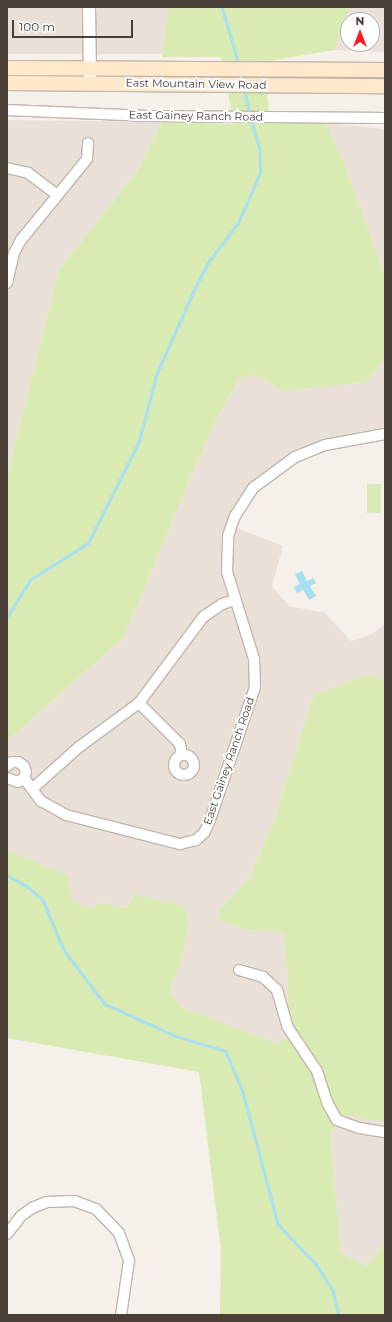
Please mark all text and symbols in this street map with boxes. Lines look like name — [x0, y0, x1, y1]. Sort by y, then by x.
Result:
scale bar — [14, 12, 135, 38]
north arrow — [340, 12, 380, 52]
text: N — [356, 14, 364, 28]
text: 100 m — [19, 19, 55, 34]
street label: East Mountain View Road — [125, 76, 267, 92]
street label: East Gainey Ranch Road — [129, 108, 263, 124]
street label: East Gainey Ranch Road — [201, 695, 257, 827]

